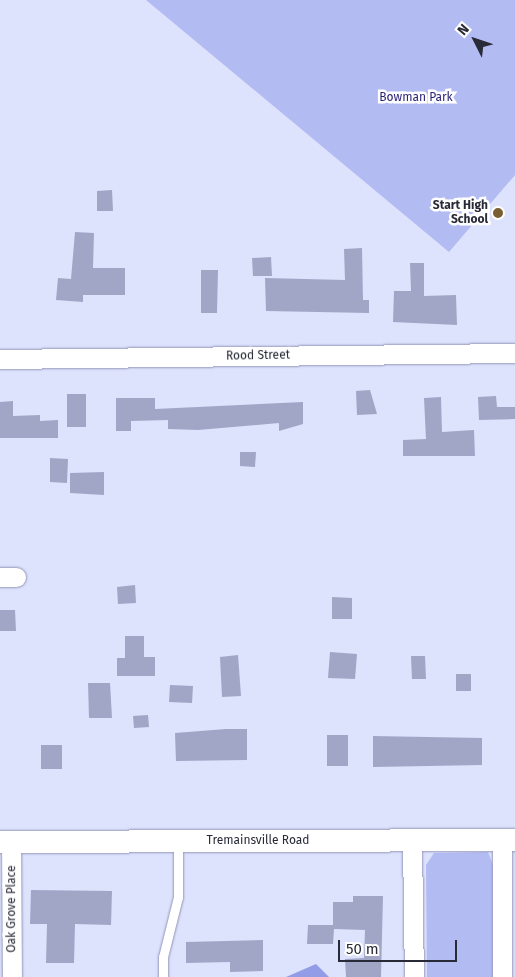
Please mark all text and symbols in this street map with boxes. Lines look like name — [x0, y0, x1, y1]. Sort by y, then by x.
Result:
north arrow — [450, 15, 500, 65]
text: N — [454, 21, 473, 39]
park label: Bowman Park — [379, 91, 453, 105]
place label: Start High School — [433, 199, 488, 227]
marker: Start High School — [492, 207, 504, 219]
street label: Rood Street — [226, 348, 290, 364]
street label: Tremainsville Road — [207, 834, 309, 848]
street label: Oak Grove Place — [5, 865, 19, 953]
scale bar — [340, 930, 459, 962]
text: 50 m — [346, 940, 379, 958]

